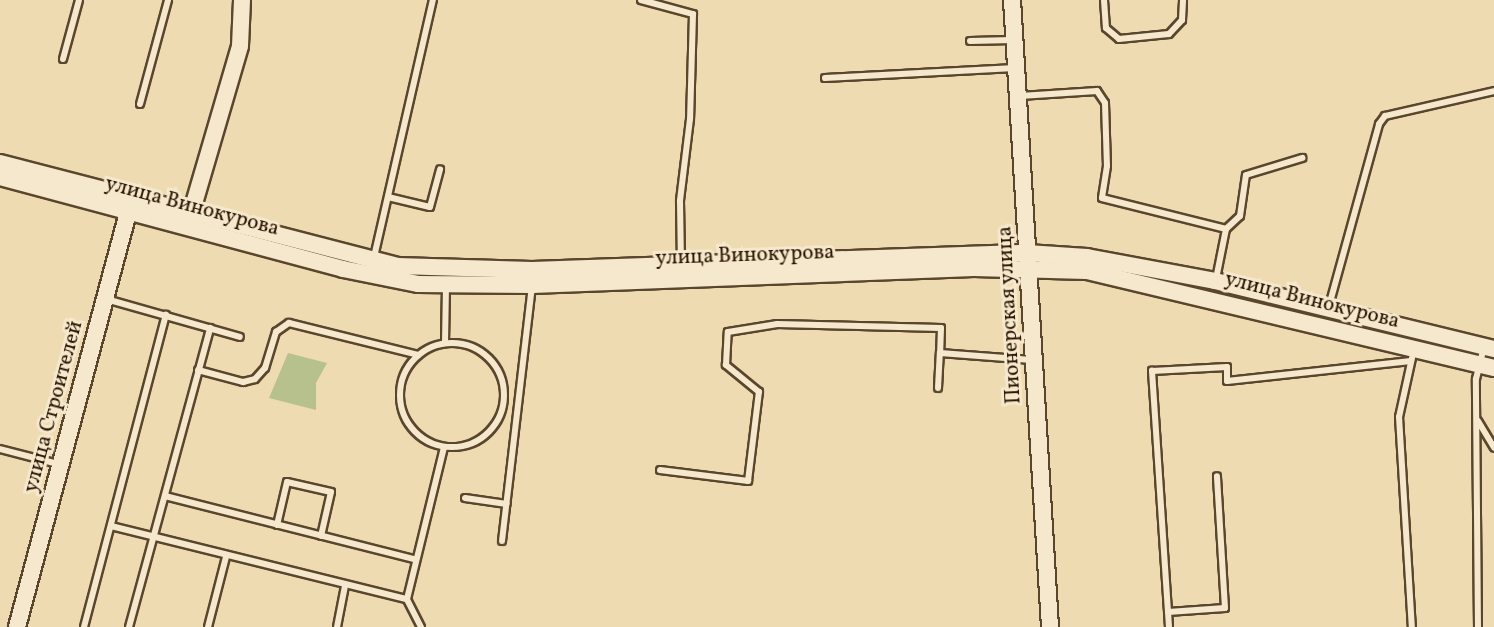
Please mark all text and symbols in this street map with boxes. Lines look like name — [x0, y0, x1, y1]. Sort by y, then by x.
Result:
street label: улица Винокурова — [102, 172, 282, 242]
street label: Пионерская улица — [993, 225, 1027, 405]
street label: улица Винокурова — [655, 240, 835, 272]
street label: улица Винокурова — [1222, 267, 1402, 335]
street label: улица Строителей — [19, 318, 89, 496]

